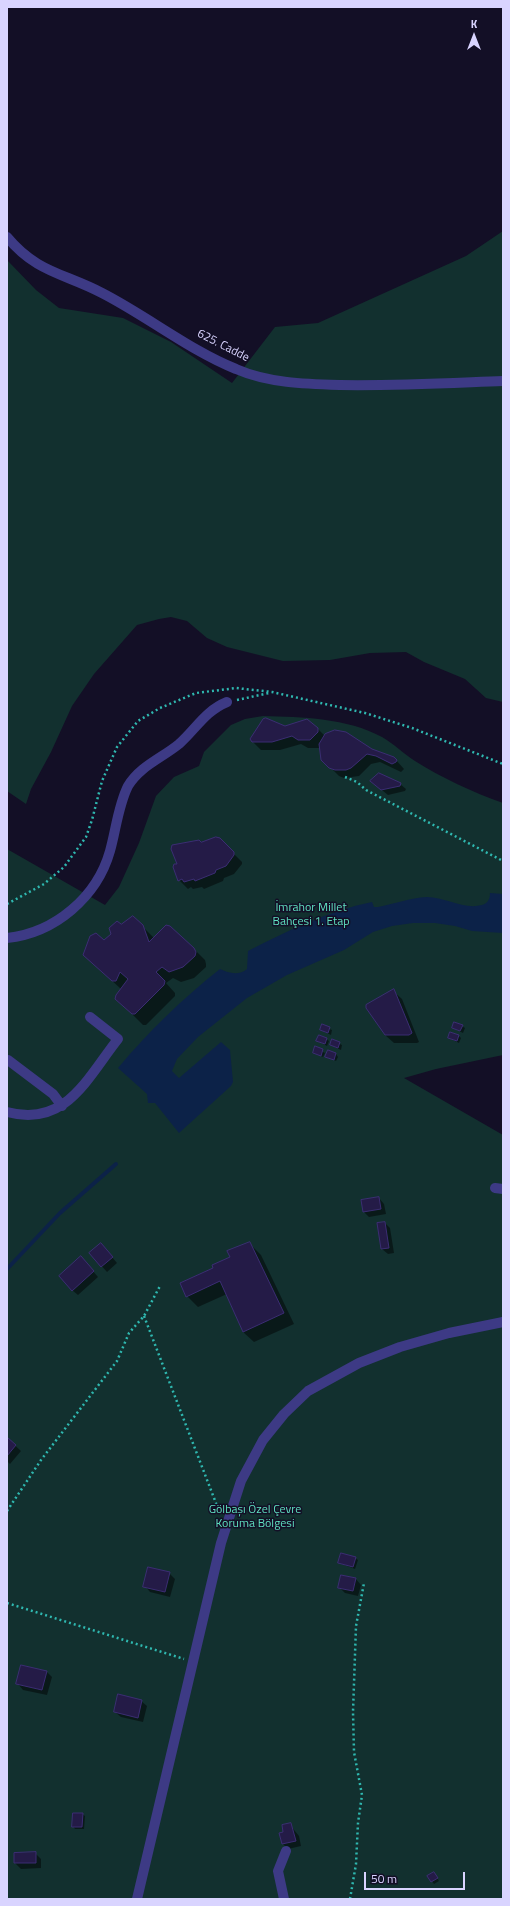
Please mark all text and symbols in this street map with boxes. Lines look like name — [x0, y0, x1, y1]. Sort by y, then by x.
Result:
north arrow — [454, 16, 494, 56]
text: K — [471, 16, 477, 32]
street label: 625. Cadde — [194, 327, 252, 365]
park label: İmrahor Millet Bahçesi 1. Etap — [273, 901, 349, 929]
park label: Gölbaşı Özel Çevre Koruma Bölgesi — [209, 1503, 301, 1531]
scale bar — [366, 1864, 467, 1890]
text: 50 m — [371, 1869, 397, 1888]

